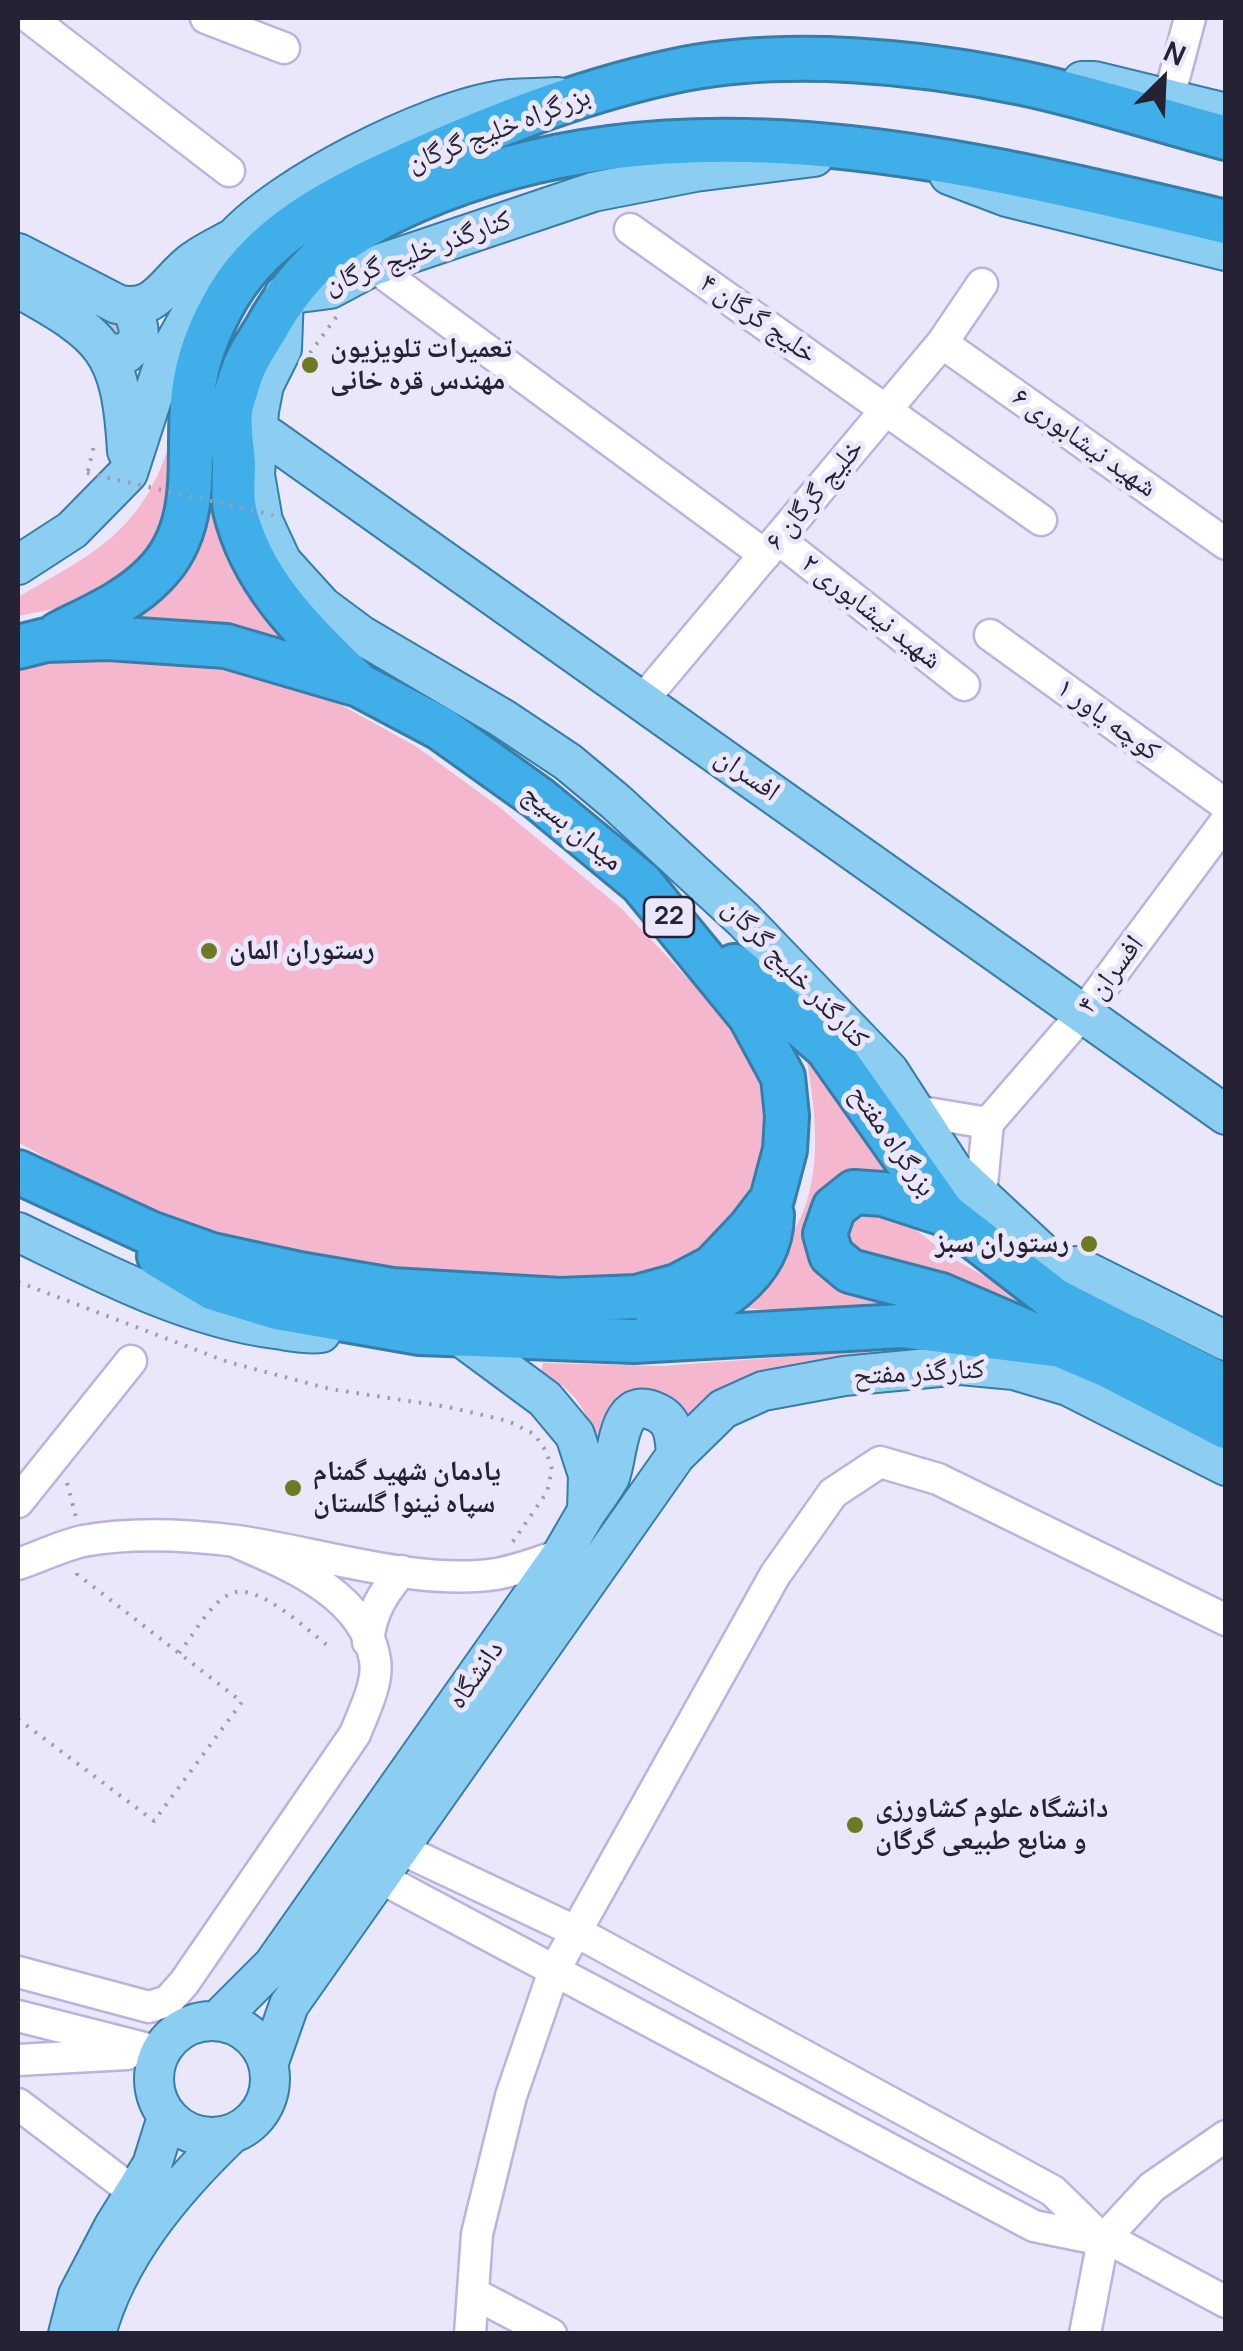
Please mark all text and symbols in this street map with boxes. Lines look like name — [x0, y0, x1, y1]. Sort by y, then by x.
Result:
north arrow — [1113, 30, 1213, 130]
text: N — [1158, 31, 1192, 74]
street label: بزرگراه خلیج گرگان — [403, 80, 595, 180]
street label: کنارگذر خلیج گرگان — [320, 204, 516, 302]
street label: خلیج گرگان ۴ — [693, 266, 823, 372]
place label: تعمیرات تلویزیون مهندس قره خانی — [330, 332, 512, 398]
marker: تعمیرات تلویزیون مهندس قره خانی — [299, 354, 321, 376]
street label: شهید نیشابوری ۶ — [1005, 381, 1163, 505]
street label: خلیج گرگان ۶ — [759, 432, 871, 558]
street label: شهید نیشابوری ۲ — [794, 547, 948, 677]
street label: کوچه یاور ۱ — [1050, 671, 1166, 769]
street label: افسران — [708, 741, 786, 809]
street label: میدان بسیج — [515, 777, 629, 879]
street label: کنارگذر خلیج گرگان — [715, 892, 875, 1056]
road number: 22 — [644, 897, 694, 937]
street label: افسران ۴ — [1071, 929, 1151, 1021]
place label: رستوران المان — [229, 934, 374, 968]
marker: رستوران المان — [198, 940, 220, 962]
street label: بزرگراه مفتح — [841, 1079, 943, 1203]
place label: رستوران سبز — [935, 1227, 1069, 1261]
marker: رستوران سبز — [1078, 1233, 1100, 1255]
street label: کنارگذر مفتح — [853, 1353, 985, 1393]
place label: یادمان شهید گمنام سپاه نینوا گلستان — [313, 1455, 501, 1521]
marker: یادمان شهید گمنام سپاه نینوا گلستان — [282, 1477, 304, 1499]
street label: دانشگاه — [440, 1634, 512, 1716]
place label: دانشگاه علوم کشاورزی و منابع طبیعی گرگان — [875, 1792, 1108, 1858]
marker: دانشگاه علوم کشاورزی و منابع طبیعی گرگان — [844, 1814, 866, 1836]

